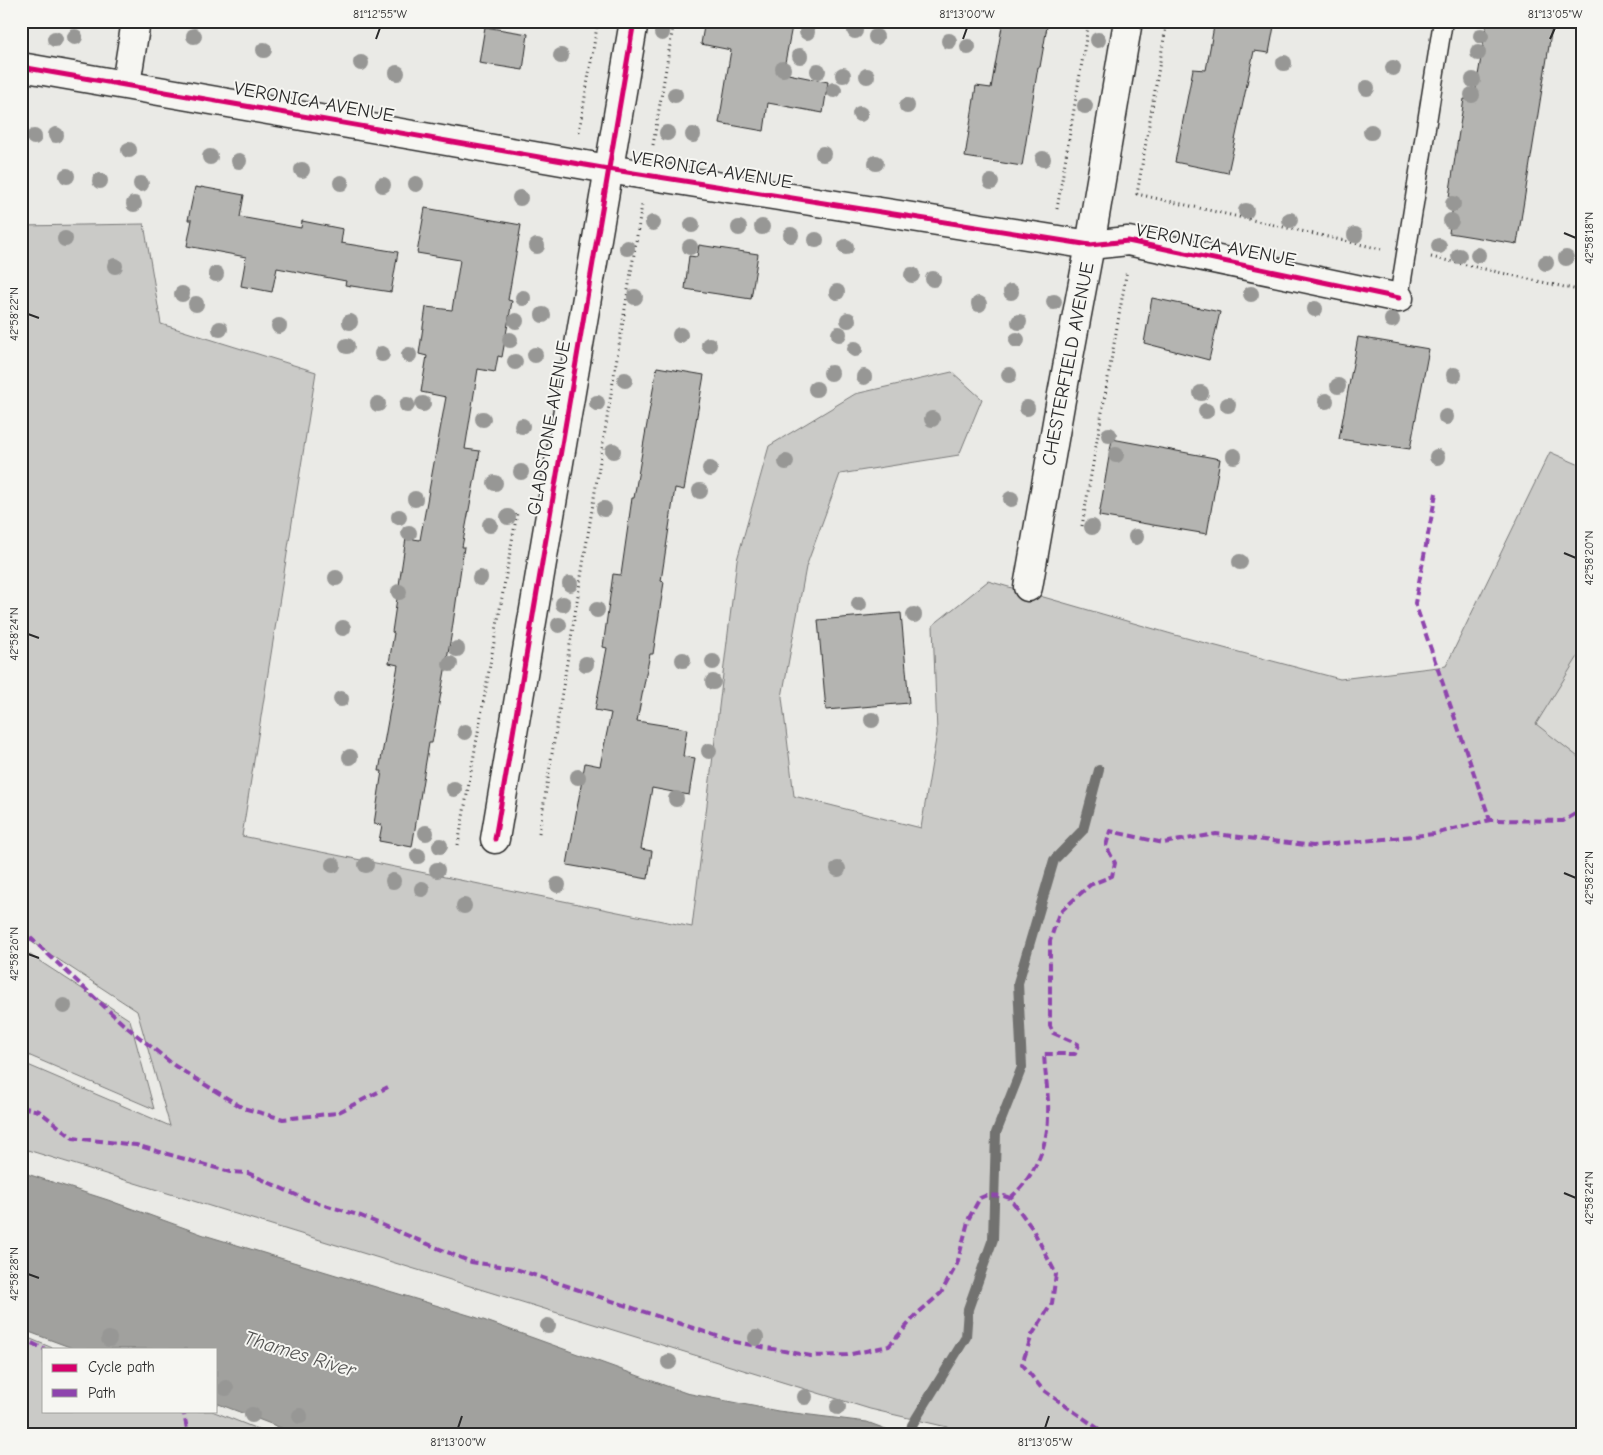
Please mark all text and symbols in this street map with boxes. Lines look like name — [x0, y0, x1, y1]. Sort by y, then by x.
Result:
text: 81°12'55"W — [353, 7, 408, 21]
text: 81°13'00"W — [939, 7, 995, 21]
text: 81°13'05"W — [1528, 7, 1583, 21]
street label: VERONICA AVENUE — [232, 77, 396, 127]
street label: VERONICA AVENUE — [630, 146, 794, 194]
text: 42°58'18"N — [1582, 212, 1596, 264]
street label: VERONICA AVENUE — [1134, 219, 1298, 271]
street label: CHESTERFIELD AVENUE — [1037, 260, 1099, 468]
text: 42°58'22"N — [7, 287, 21, 341]
street label: GLADSTONE AVENUE — [523, 339, 575, 517]
text: 42°58'20"N — [1582, 531, 1596, 585]
text: 42°58'24"N — [7, 607, 21, 661]
text: 42°58'22"N — [1582, 851, 1596, 905]
text: 42°58'26"N — [7, 927, 21, 981]
text: 42°58'24"N — [1582, 1171, 1596, 1225]
text: 42°58'28"N — [7, 1247, 21, 1301]
water label: Thames River — [241, 1326, 360, 1382]
legend — [42, 1348, 218, 1412]
text: Cycle path — [88, 1358, 155, 1376]
text: Path — [88, 1384, 116, 1402]
text: 81°13'00"W — [430, 1435, 486, 1449]
text: 81°13'05"W — [1018, 1435, 1073, 1449]

